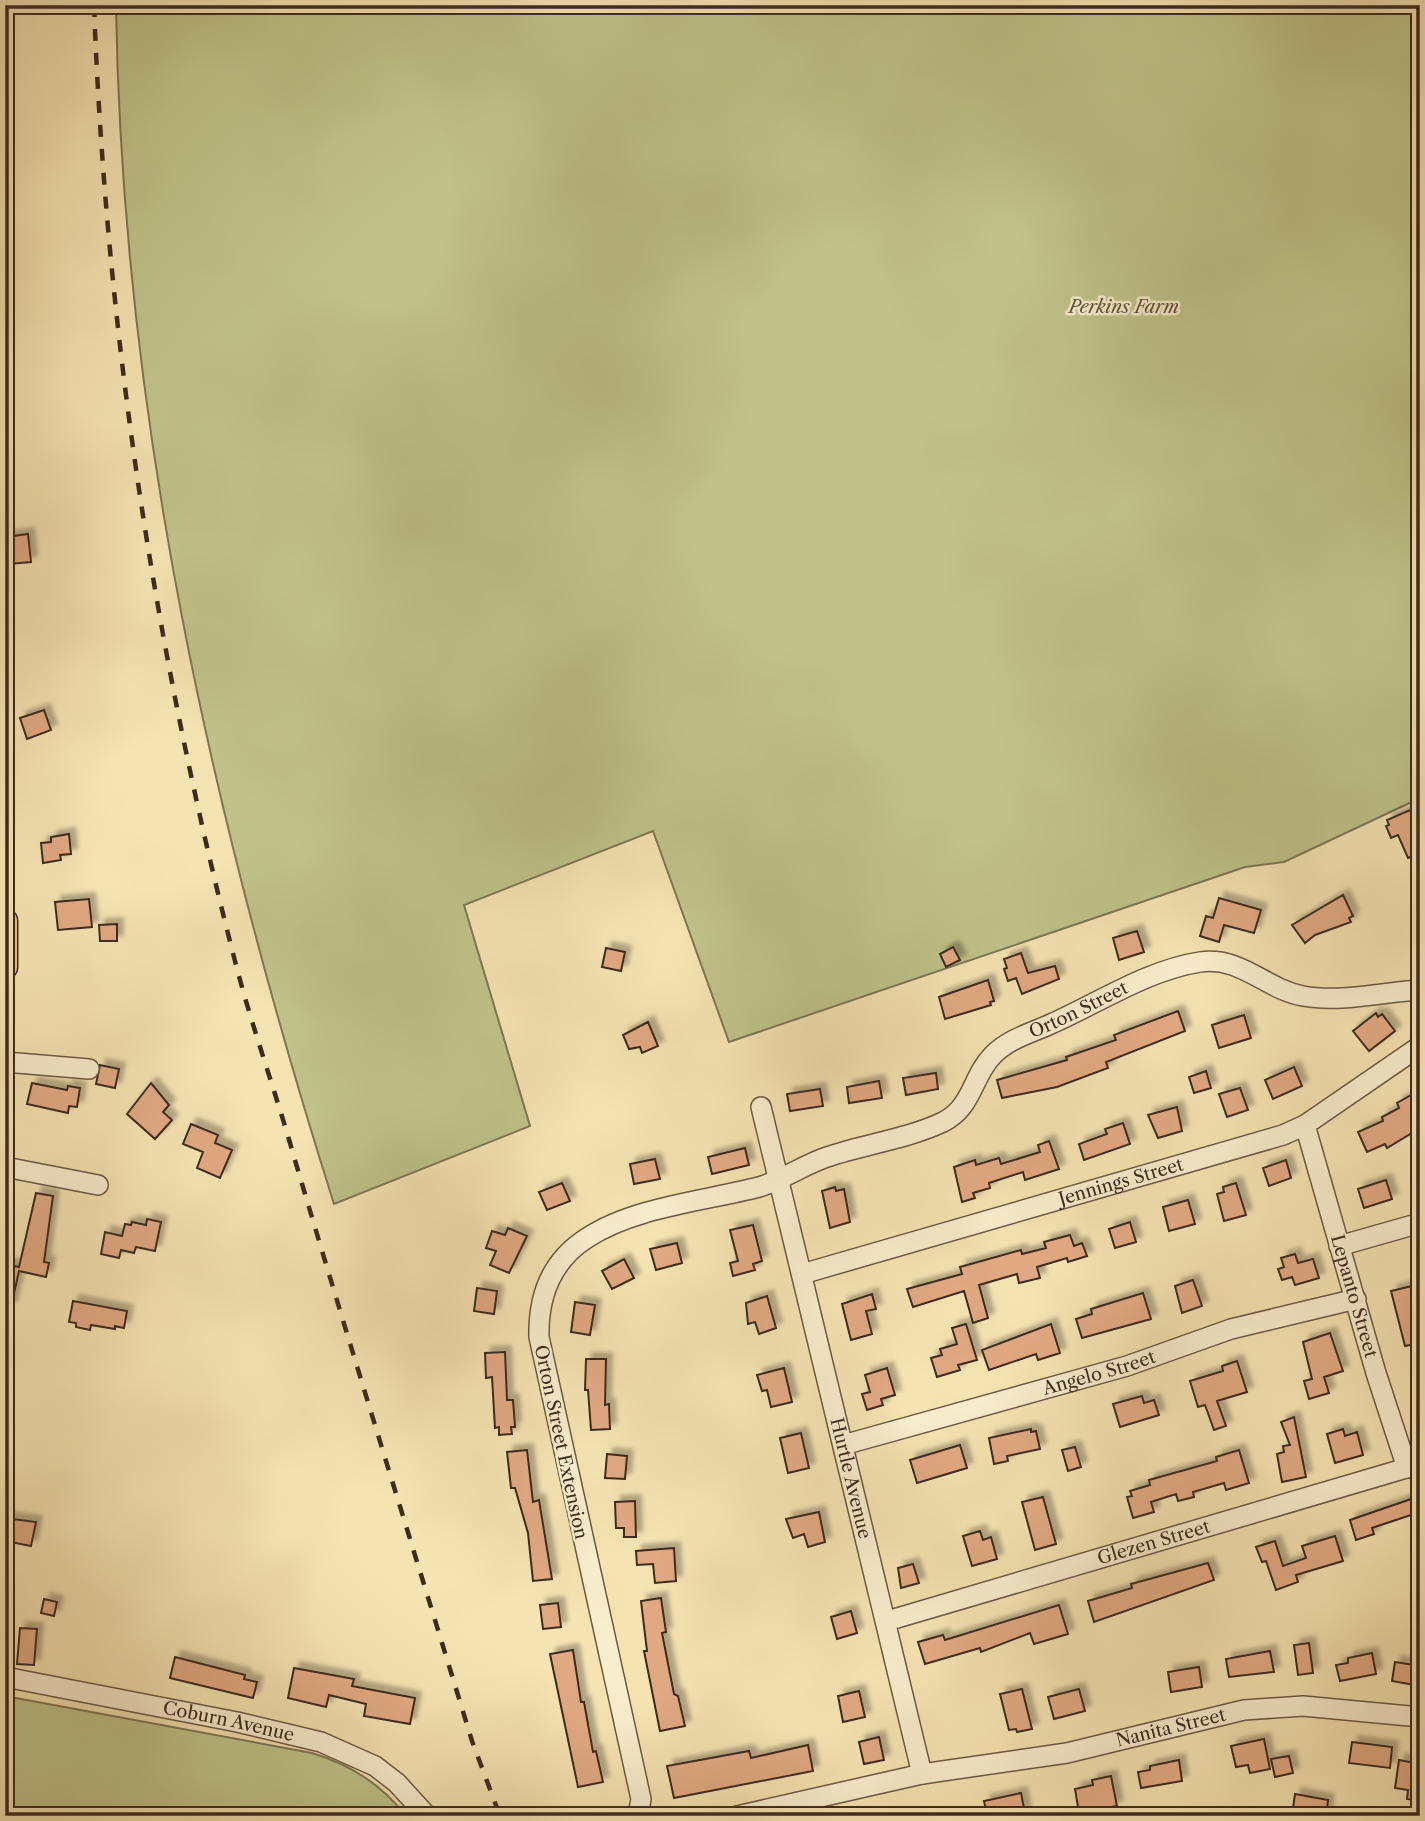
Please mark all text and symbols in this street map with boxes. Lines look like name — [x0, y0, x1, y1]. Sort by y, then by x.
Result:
park label: Perkins Farm — [1067, 296, 1179, 318]
street label: Orton Street — [1026, 976, 1132, 1043]
street label: Jennings Street — [1053, 1153, 1186, 1211]
street label: Lepanto Street — [1326, 1232, 1382, 1361]
street label: Orton Street Extension — [530, 1343, 592, 1541]
street label: Angelo Street — [1039, 1346, 1159, 1400]
street label: Hurtle Avenue — [825, 1416, 876, 1541]
street label: Glezen Street — [1095, 1515, 1213, 1569]
street label: Coburn Avenue — [161, 1697, 297, 1746]
street label: Nanita Street — [1114, 1704, 1229, 1752]

